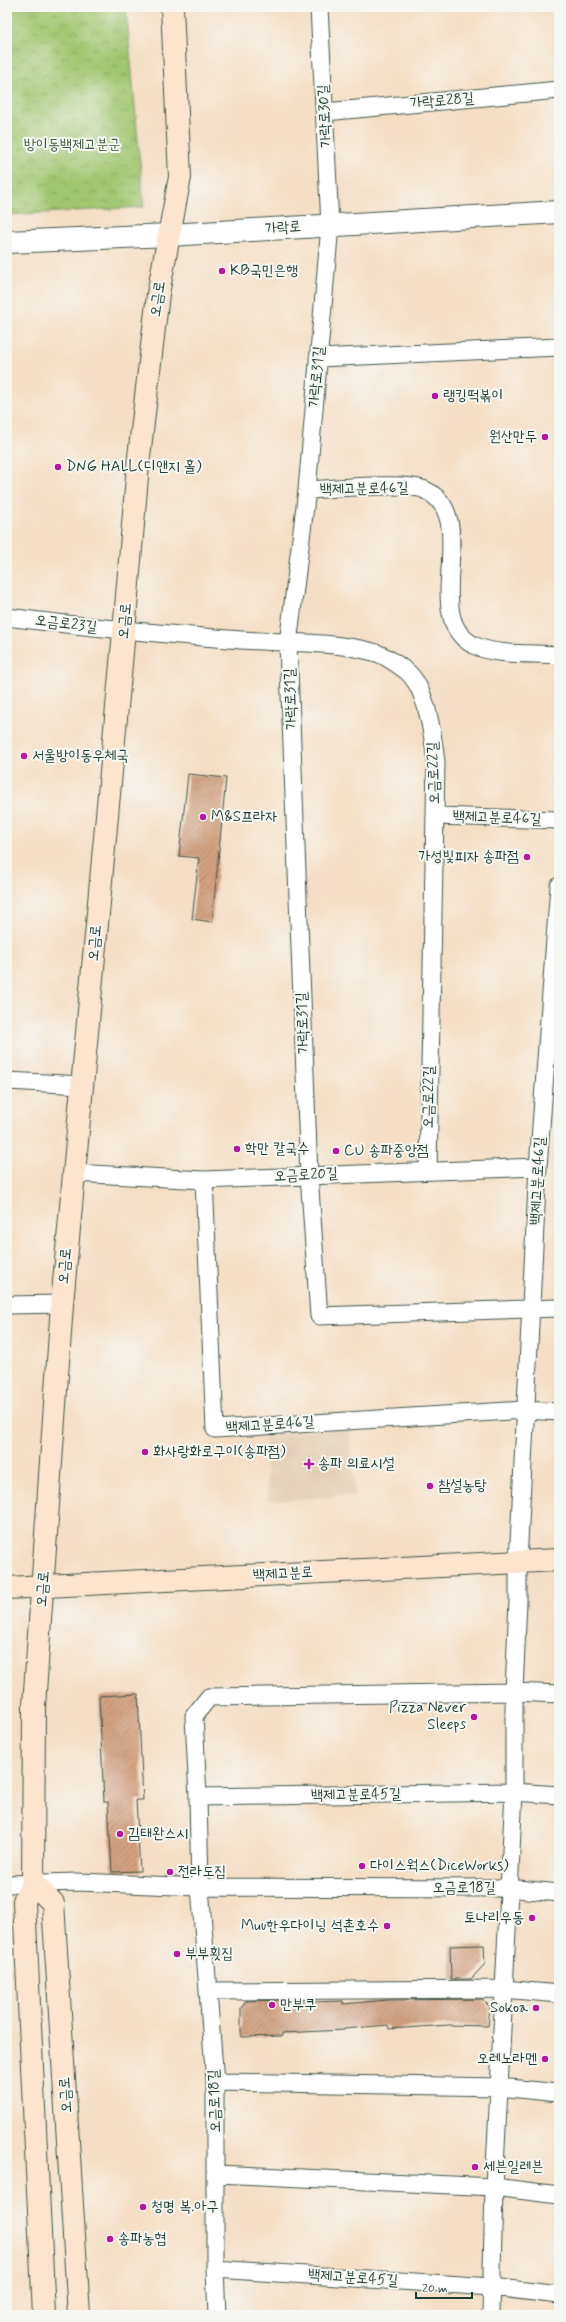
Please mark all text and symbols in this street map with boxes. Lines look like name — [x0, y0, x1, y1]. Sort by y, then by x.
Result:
street label: 가락로30길 — [313, 84, 337, 148]
street label: 가락로28길 — [409, 88, 475, 114]
park label: 방이동백제고분군 — [24, 135, 120, 155]
street label: 가락로 — [264, 217, 302, 239]
place label: KB국민은행 — [230, 261, 298, 281]
marker: KB국민은행 — [217, 266, 227, 276]
street label: 오금로 — [146, 280, 170, 318]
street label: 가락로31길 — [304, 345, 330, 409]
place label: 랭킹떡볶이 — [443, 386, 503, 406]
marker: 랭킹떡볶이 — [430, 391, 440, 401]
place label: 원산만두 — [489, 427, 537, 447]
marker: 원산만두 — [540, 432, 550, 442]
place label: DNG HALL(디앤지 홀) — [66, 457, 202, 477]
marker: DNG HALL(디앤지 홀) — [53, 462, 63, 472]
street label: 백제고분로46길 — [319, 478, 409, 500]
street label: 오금로 — [113, 602, 137, 640]
street label: 오금로23길 — [34, 610, 98, 638]
street label: 가락로31길 — [280, 668, 302, 730]
street label: 오금로22길 — [423, 741, 445, 805]
place label: 서울방이동우체국 — [32, 746, 129, 766]
marker: 서울방이동우체국 — [19, 751, 29, 761]
street label: 백제고분로46길 — [452, 806, 542, 830]
place label: M&S프라자 — [211, 807, 277, 827]
marker: M&S프라자 — [198, 812, 208, 822]
place label: 가성빛피자 송파점 — [418, 847, 519, 867]
marker: 가성빛피자 송파점 — [522, 852, 532, 862]
street label: 오금로 — [83, 924, 107, 962]
street label: 가락로31길 — [292, 992, 314, 1054]
street label: 오금로22길 — [418, 1065, 440, 1129]
street label: 백제고분로46길 — [526, 1136, 550, 1226]
place label: 학만 칼국수 — [245, 1139, 309, 1159]
place label: CU 송파중앙점 — [344, 1141, 429, 1161]
marker: 학만 칼국수 — [232, 1144, 242, 1154]
marker: CU 송파중앙점 — [331, 1146, 341, 1156]
street label: 오금로20길 — [274, 1163, 338, 1187]
street label: 오금로 — [53, 1247, 77, 1285]
street label: 백제고분로46길 — [225, 1412, 315, 1438]
place label: 화사랑화로구이(송파점) — [153, 1442, 286, 1462]
marker: 화사랑화로구이(송파점) — [140, 1447, 150, 1457]
place label: 송파 의료시설 — [318, 1454, 394, 1474]
marker: 송파 의료시설 — [303, 1458, 315, 1470]
place label: 참설농탕 — [438, 1476, 487, 1496]
marker: 참설농탕 — [425, 1481, 435, 1491]
street label: 백제고분로 — [252, 1562, 314, 1586]
street label: 오금로 — [32, 1570, 54, 1608]
place label: Pizza Never Sleeps — [389, 1698, 466, 1735]
marker: Pizza Never Sleeps — [469, 1712, 479, 1722]
street label: 백제고분로45길 — [311, 1784, 401, 1806]
place label: 김태완스시 — [128, 1824, 188, 1844]
marker: 김태완스시 — [115, 1829, 125, 1839]
place label: 다이스웍스(DiceWorks) — [370, 1856, 509, 1876]
marker: 다이스웍스(DiceWorks) — [357, 1861, 367, 1871]
place label: 전라도집 — [178, 1862, 226, 1882]
marker: 전라도집 — [165, 1867, 175, 1877]
street label: 오금로18길 — [432, 1878, 496, 1898]
place label: 토나리우동 — [464, 1908, 524, 1928]
marker: 토나리우동 — [527, 1913, 537, 1923]
place label: Muu한우다이닝 석촌호수 — [241, 1916, 379, 1936]
marker: Muu한우다이닝 석촌호수 — [382, 1921, 392, 1931]
place label: 부부횟집 — [185, 1944, 233, 1964]
marker: 부부횟집 — [172, 1949, 182, 1959]
place label: 만부쿠 — [280, 1995, 316, 2015]
place label: Sokoa — [490, 1998, 529, 2018]
marker: 만부쿠 — [267, 2000, 277, 2010]
marker: Sokoa — [531, 2003, 541, 2013]
place label: 오레노라멘 — [477, 2049, 537, 2069]
marker: 오레노라멘 — [540, 2054, 550, 2064]
street label: 오금로18길 — [204, 2069, 226, 2133]
street label: 오금로 — [55, 2076, 77, 2114]
place label: 세븐일레븐 — [483, 2157, 543, 2177]
marker: 세븐일레븐 — [470, 2162, 480, 2172]
place label: 청명 복.아구 — [151, 2197, 219, 2217]
marker: 청명 복.아구 — [138, 2202, 148, 2212]
place label: 송파농협 — [118, 2229, 166, 2249]
marker: 송파농협 — [105, 2234, 115, 2244]
street label: 백제고분로45길 — [307, 2265, 399, 2291]
scale bar — [416, 2274, 472, 2300]
text: 20 m — [422, 2281, 448, 2297]

